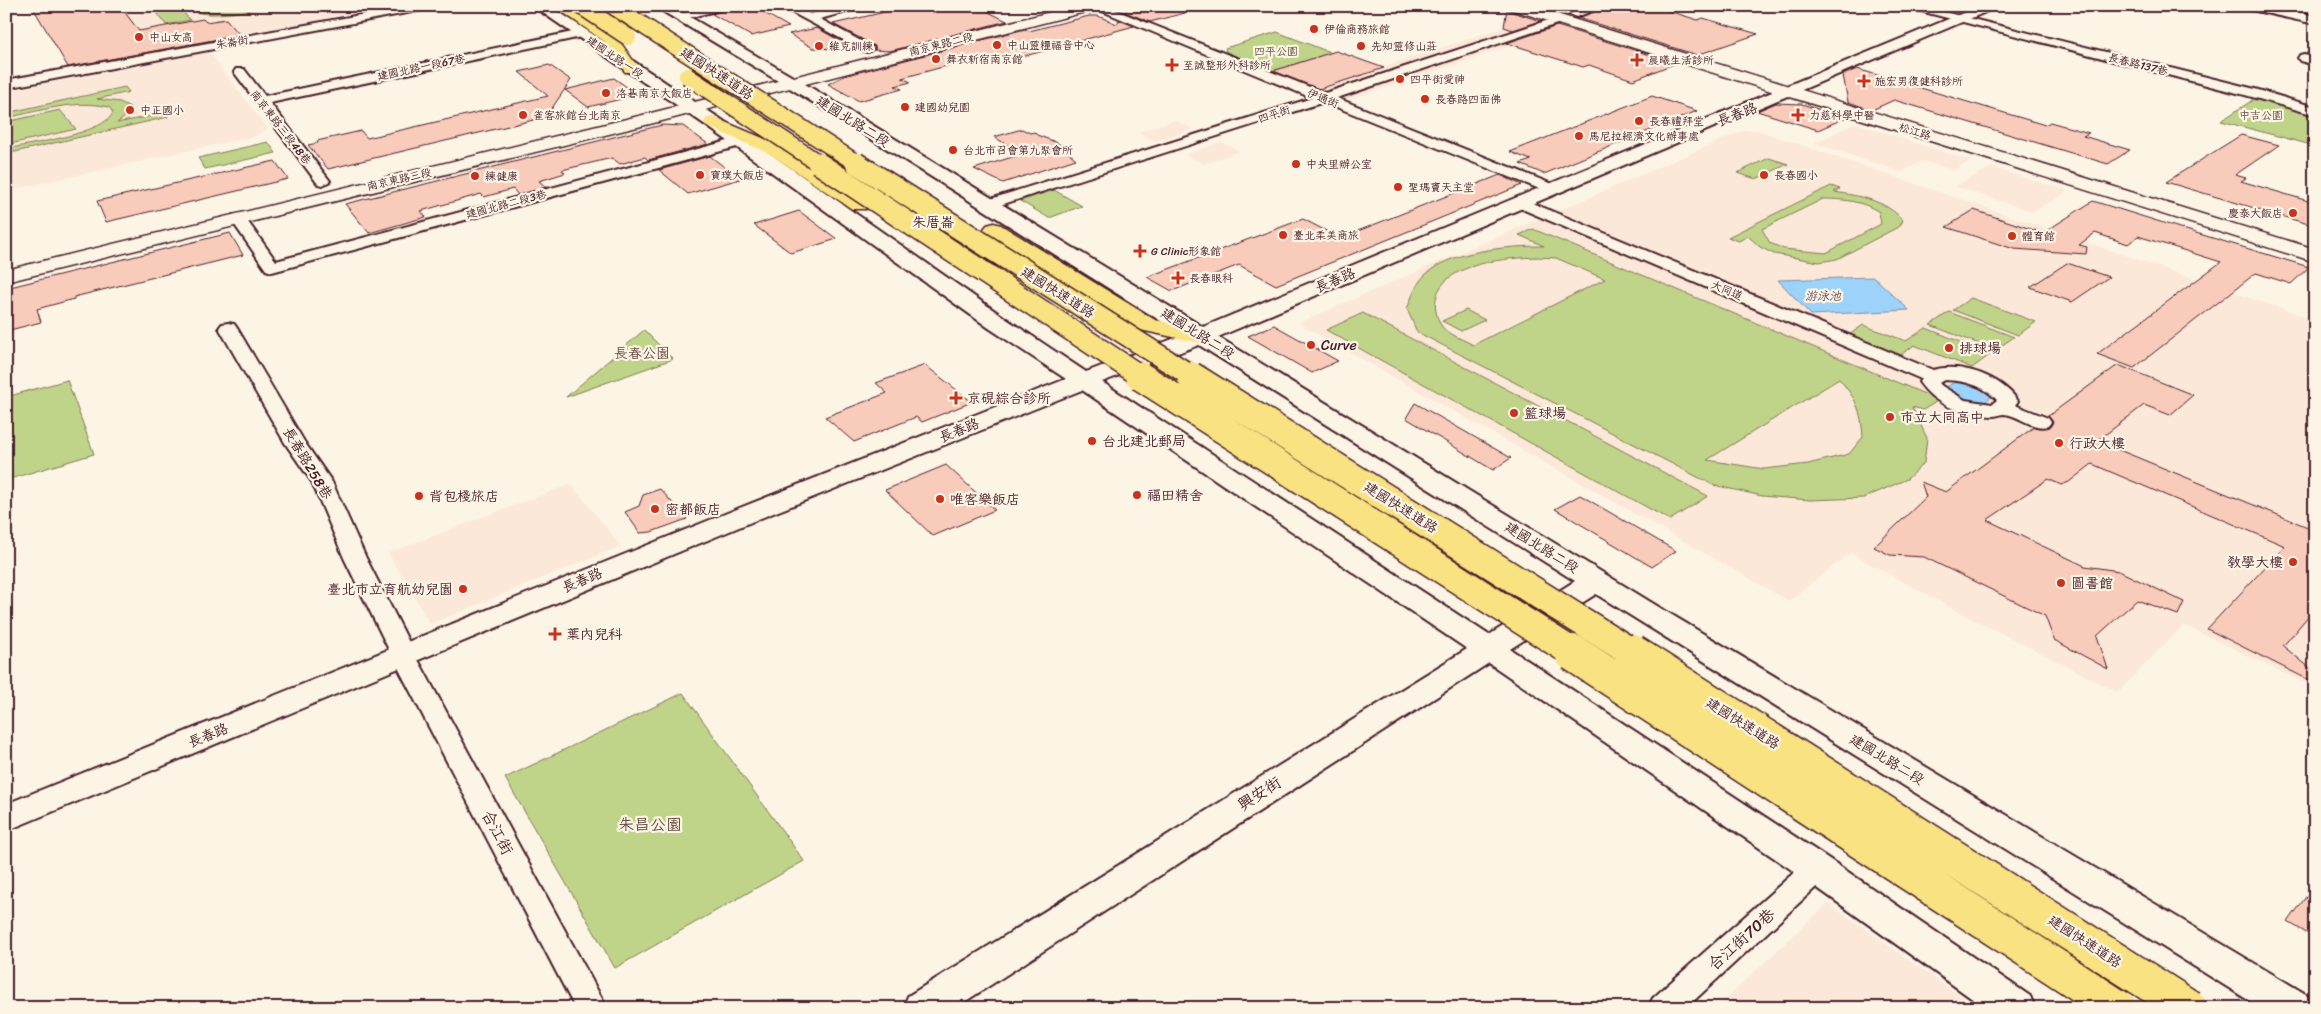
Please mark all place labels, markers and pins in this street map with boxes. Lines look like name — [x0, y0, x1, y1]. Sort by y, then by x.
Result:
place label: 伊倫商務旅館 — [1324, 20, 1390, 39]
marker: 伊倫商務旅館 — [1308, 23, 1320, 35]
place label: 中山女高 — [149, 28, 193, 47]
marker: 中山女高 — [133, 31, 145, 43]
place label: 中山靈糧福音中心 — [1007, 36, 1095, 55]
place label: 維克訓練 — [829, 37, 873, 56]
place label: 先知靈修山莊 — [1371, 37, 1437, 56]
marker: 中山靈糧福音中心 — [991, 39, 1003, 51]
marker: 維克訓練 — [813, 40, 825, 52]
marker: 先知靈修山莊 — [1355, 40, 1367, 52]
place label: 舞衣新宿南京館 — [946, 50, 1023, 69]
place label: 晨曦生活診所 — [1648, 51, 1714, 70]
marker: 舞衣新宿南京館 — [930, 53, 942, 65]
marker: 晨曦生活診所 — [1630, 53, 1644, 67]
place label: 至誠整形外科診所 — [1183, 56, 1271, 75]
marker: 至誠整形外科診所 — [1165, 58, 1179, 72]
place label: 四平街愛神 — [1410, 70, 1465, 89]
place label: 施宏男復健科診所 — [1875, 72, 1963, 91]
marker: 四平街愛神 — [1394, 73, 1406, 85]
marker: 施宏男復健科診所 — [1857, 74, 1871, 88]
place label: 洛碁南京大飯店 — [616, 84, 693, 103]
marker: 洛碁南京大飯店 — [600, 87, 612, 99]
place label: 長春路四面佛 — [1435, 90, 1501, 109]
marker: 長春路四面佛 — [1419, 93, 1431, 105]
place label: 建國幼兒園 — [915, 98, 970, 117]
place label: 中正國小 — [140, 101, 184, 120]
marker: 建國幼兒園 — [899, 101, 911, 113]
marker: 中正國小 — [124, 104, 136, 116]
place label: 雀客旅館台北南京 — [533, 106, 621, 125]
place label: 力慈科學中醫 — [1809, 106, 1875, 125]
marker: 力慈科學中醫 — [1791, 108, 1805, 122]
marker: 雀客旅館台北南京 — [517, 109, 529, 121]
place label: 長春禮拜堂 — [1649, 112, 1704, 131]
marker: 長春禮拜堂 — [1633, 115, 1645, 127]
place label: 馬尼拉經濟文化辦事處 — [1589, 127, 1699, 146]
marker: 馬尼拉經濟文化辦事處 — [1573, 130, 1585, 142]
place label: 台北市召會第九聚會所 — [963, 141, 1073, 160]
marker: 台北市召會第九聚會所 — [947, 144, 959, 156]
place label: 中央里辦公室 — [1306, 155, 1372, 174]
marker: 中央里辦公室 — [1290, 158, 1302, 170]
place label: 寶璞大飯店 — [710, 166, 765, 185]
place label: 長春國小 — [1774, 166, 1818, 185]
place label: 練健康 — [485, 167, 518, 186]
marker: 寶璞大飯店 — [694, 169, 706, 181]
marker: 長春國小 — [1758, 169, 1770, 181]
marker: 練健康 — [469, 170, 481, 182]
place label: 聖瑪竇天主堂 — [1408, 178, 1474, 197]
marker: 聖瑪竇天主堂 — [1392, 181, 1404, 193]
place label: 慶泰大飯店 — [2228, 204, 2283, 223]
marker: 慶泰大飯店 — [2287, 207, 2299, 219]
place label: 臺北柔美商旅 — [1293, 226, 1359, 245]
place label: 體育館 — [2022, 227, 2055, 246]
marker: 臺北柔美商旅 — [1277, 229, 1289, 241]
marker: 體育館 — [2006, 230, 2018, 242]
place label: G Clinic形象館 — [1151, 242, 1221, 261]
marker: G Clinic形象館 — [1133, 244, 1147, 258]
place label: 長春眼科 — [1189, 269, 1233, 288]
marker: 長春眼科 — [1171, 271, 1185, 285]
place label: Curve — [1321, 333, 1357, 358]
place label: 排球場 — [1959, 336, 2001, 361]
marker: Curve — [1305, 339, 1317, 351]
marker: 排球場 — [1943, 342, 1955, 354]
place label: 京硯綜合診所 — [967, 386, 1051, 411]
marker: 京硯綜合診所 — [949, 391, 963, 405]
place label: 籃球場 — [1524, 401, 1566, 426]
place label: 市立大同高中 — [1900, 405, 1984, 430]
marker: 籃球場 — [1508, 407, 1520, 419]
marker: 市立大同高中 — [1884, 411, 1896, 423]
place label: 台北建北郵局 — [1102, 429, 1186, 454]
place label: 行政大樓 — [2069, 431, 2125, 456]
marker: 台北建北郵局 — [1086, 435, 1098, 447]
marker: 行政大樓 — [2053, 437, 2065, 449]
place label: 福田精舍 — [1147, 483, 1203, 508]
place label: 背包棧旅店 — [429, 484, 499, 509]
place label: 唯客樂飯店 — [950, 487, 1020, 512]
marker: 福田精舍 — [1131, 489, 1143, 501]
marker: 背包棧旅店 — [413, 490, 425, 502]
marker: 唯客樂飯店 — [934, 493, 946, 505]
place label: 密都飯店 — [665, 497, 721, 522]
marker: 密都飯店 — [649, 503, 661, 515]
place label: 教學大樓 — [2227, 550, 2283, 575]
marker: 教學大樓 — [2287, 556, 2299, 568]
place label: 圖書館 — [2071, 571, 2113, 596]
place label: 臺北市立育航幼兒園 — [327, 577, 453, 602]
marker: 圖書館 — [2055, 577, 2067, 589]
marker: 臺北市立育航幼兒園 — [457, 583, 469, 595]
place label: 葉內兒科 — [566, 622, 623, 647]
marker: 葉內兒科 — [548, 627, 562, 641]

